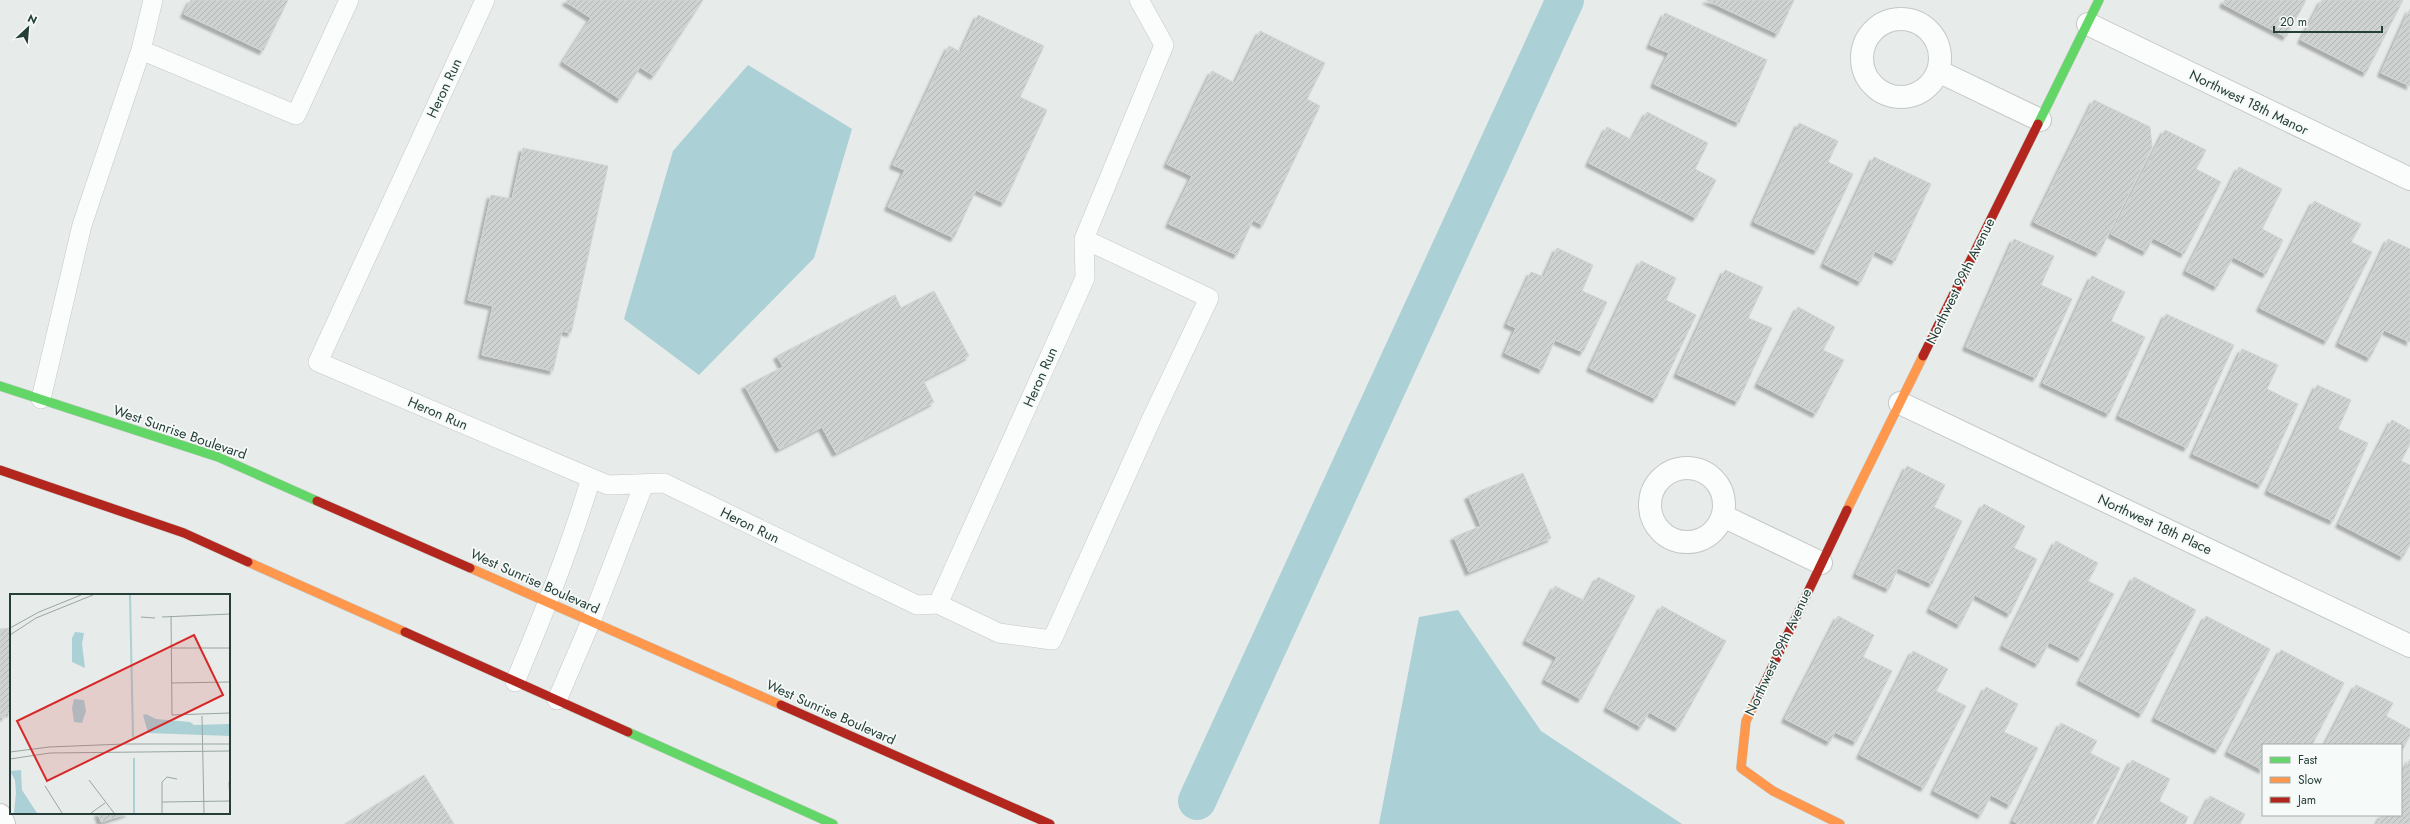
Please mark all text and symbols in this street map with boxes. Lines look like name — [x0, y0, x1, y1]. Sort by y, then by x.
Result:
north arrow — [8, 8, 48, 48]
scale bar — [2274, 8, 2382, 34]
text: N — [25, 10, 40, 28]
text: 20 m — [2280, 13, 2307, 31]
street label: Heron Run — [422, 55, 466, 121]
street label: Northwest 18th Manor — [2186, 64, 2312, 140]
street label: Northwest 99th Avenue — [1921, 214, 1999, 348]
street label: Heron Run — [1018, 344, 1062, 410]
street label: Heron Run — [405, 391, 471, 435]
street label: West Sunrise Boulevard — [111, 400, 249, 464]
street label: Northwest 18th Place — [2095, 489, 2215, 559]
street label: Heron Run — [717, 502, 783, 548]
street label: West Sunrise Boulevard — [467, 543, 603, 619]
street label: Northwest 99th Avenue — [1740, 585, 1816, 719]
inset map — [10, 594, 230, 814]
street label: West Sunrise Boulevard — [763, 674, 899, 750]
legend — [2262, 744, 2402, 816]
text: Fast — [2298, 751, 2317, 769]
text: Slow — [2298, 771, 2323, 789]
text: Jam — [2296, 791, 2316, 809]

